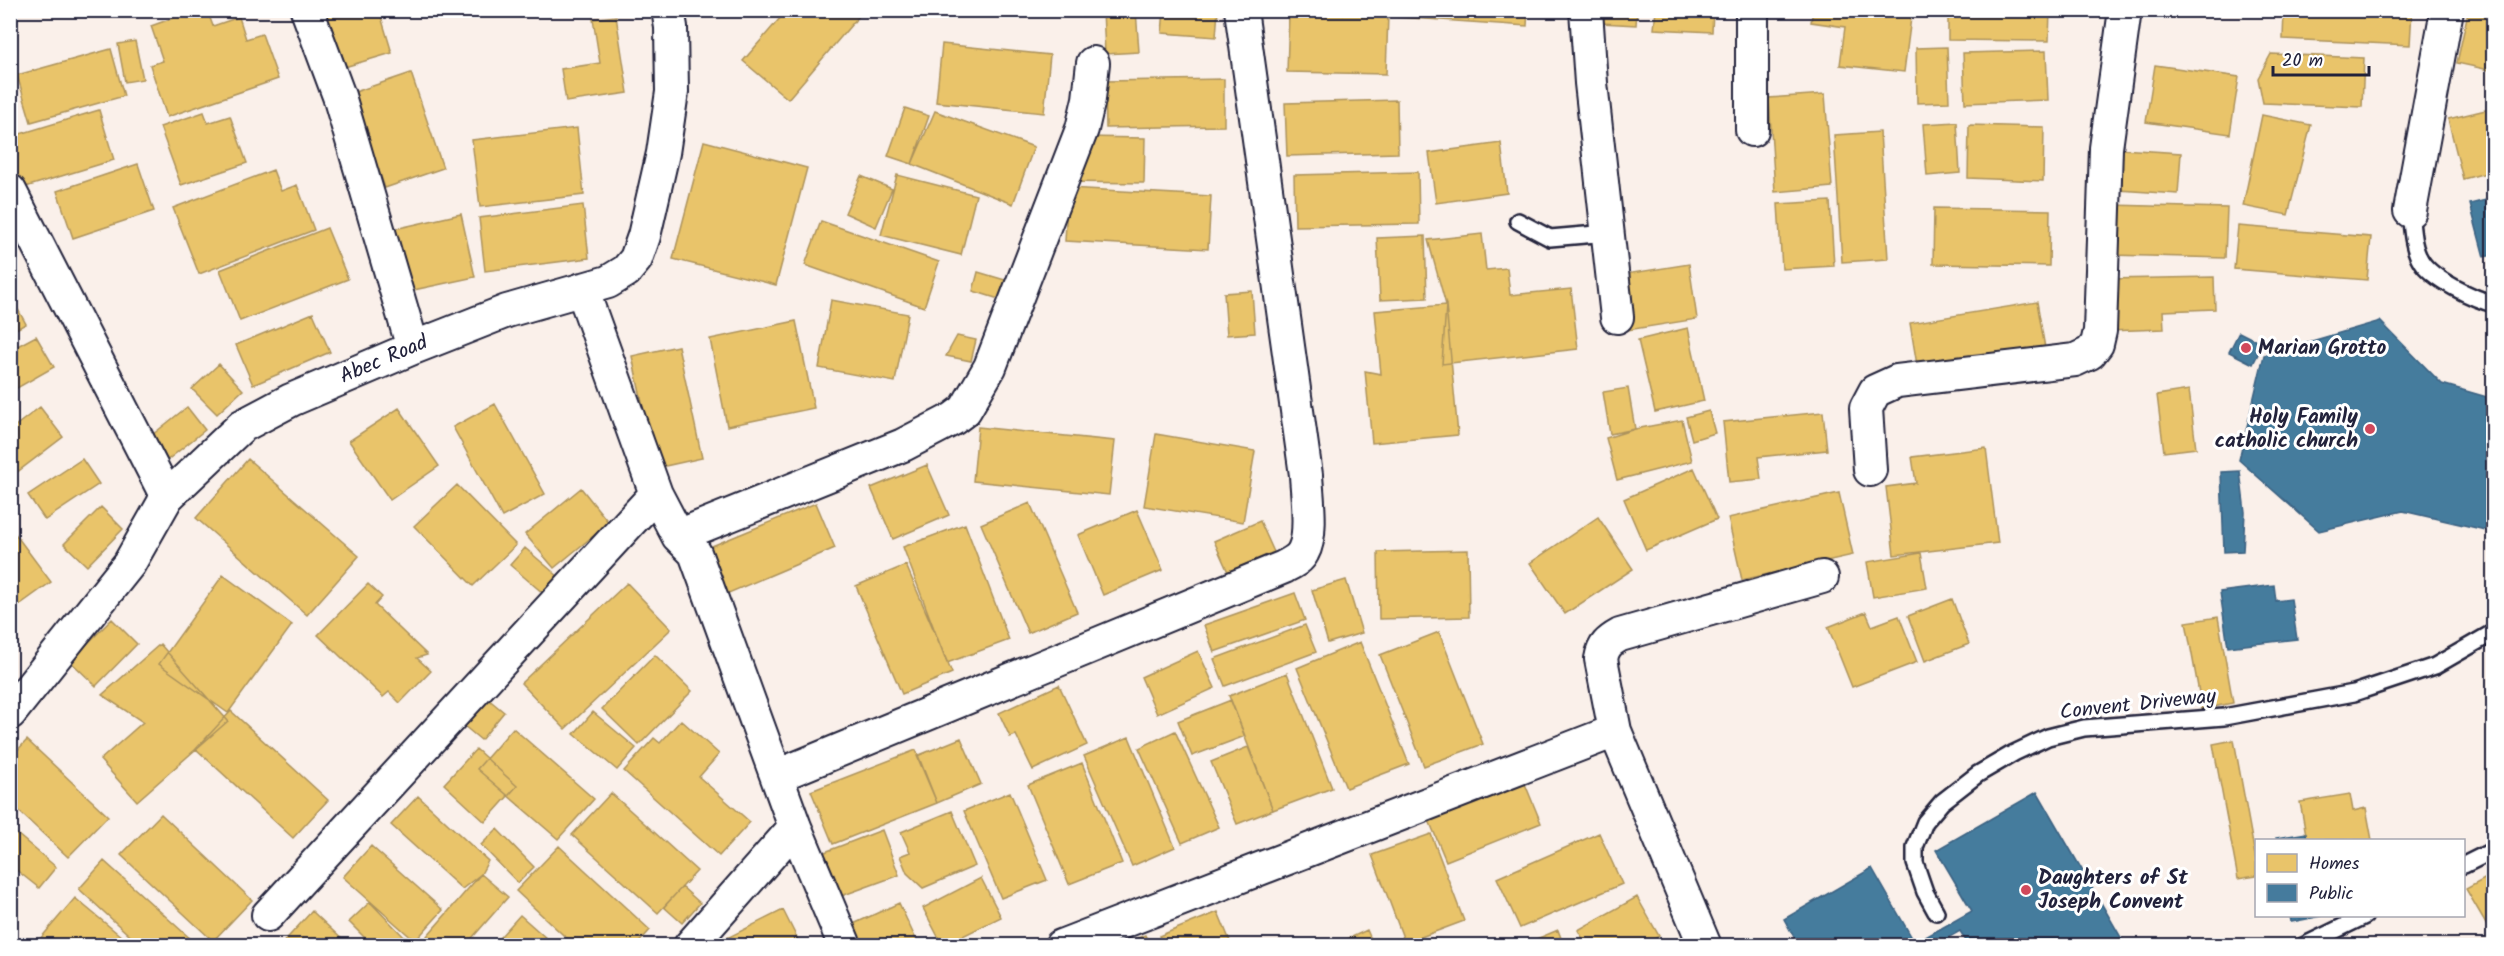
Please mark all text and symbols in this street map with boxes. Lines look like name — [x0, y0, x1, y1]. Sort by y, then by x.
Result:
scale bar — [2273, 39, 2369, 77]
text: 20 m — [2282, 47, 2323, 76]
street label: Abec Road — [335, 326, 434, 393]
place label: Marian Grotto — [2258, 332, 2387, 365]
marker: Marian Grotto — [2239, 341, 2253, 355]
place label: Holy Family catholic church — [2215, 401, 2358, 458]
marker: Holy Family catholic church — [2363, 422, 2377, 436]
street label: Convent Driveway — [2058, 680, 2218, 730]
legend — [2255, 839, 2465, 917]
text: Homes — [2309, 850, 2360, 879]
place label: Daughters of St Joseph Convent — [2038, 862, 2188, 919]
text: Public — [2309, 880, 2354, 909]
marker: Daughters of St Joseph Convent — [2019, 883, 2033, 897]

